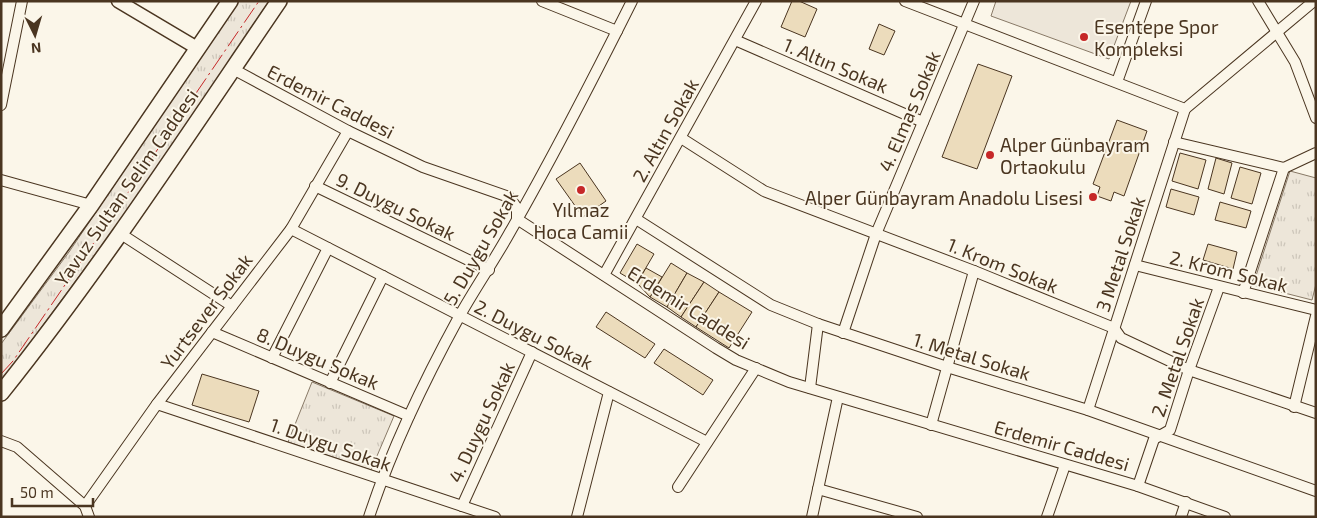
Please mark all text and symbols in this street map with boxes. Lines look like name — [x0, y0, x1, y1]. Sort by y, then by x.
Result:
north arrow — [10, 10, 60, 60]
place label: Esentepe Spor Kompleksi — [1094, 15, 1219, 60]
marker: Esentepe Spor Kompleksi — [1078, 31, 1090, 43]
street label: 1. Altın Sokak — [780, 33, 892, 97]
text: N — [30, 40, 42, 57]
street label: 4. Elmas Sokak — [873, 47, 945, 175]
street label: Erdemir Caddesi — [264, 59, 398, 143]
street label: 2. Altın Sokak — [627, 74, 703, 186]
street label: Yavuz Sultan Selim Caddesi — [49, 84, 203, 290]
place label: Alper Günbayram Ortaokulu — [1000, 133, 1150, 178]
marker: Alper Günbayram Ortaokulu — [984, 149, 996, 161]
street label: 9. Duygu Sokak — [333, 167, 460, 245]
marker: Yılmaz Hoca Camii — [575, 184, 587, 196]
street label: 5. Duygu Sokak — [438, 185, 522, 309]
place label: Alper Günbayram Anadolu Lisesi — [805, 186, 1083, 209]
marker: Alper Günbayram Anadolu Lisesi — [1087, 191, 1099, 203]
street label: 3 Metal Sokak — [1091, 193, 1150, 315]
place label: Yılmaz Hoca Camii — [534, 198, 628, 243]
street label: 1. Krom Sokak — [944, 232, 1062, 298]
street label: 2. Krom Sokak — [1168, 245, 1291, 297]
street label: Yurtsever Sokak — [155, 249, 257, 373]
street label: Erdemir Caddesi — [624, 260, 754, 354]
street label: 2. Duygu Sokak — [471, 294, 597, 374]
street label: 2. Metal Sokak — [1146, 294, 1208, 420]
street label: 8. Duygu Sokak — [253, 322, 383, 394]
street label: 1. Metal Sokak — [911, 327, 1034, 385]
street label: 4. Duygu Sokak — [443, 358, 519, 486]
street label: 1. Duygu Sokak — [267, 413, 395, 476]
street label: Erdemir Caddesi — [992, 415, 1132, 475]
scale bar — [12, 476, 94, 508]
text: 50 m — [20, 483, 54, 501]

